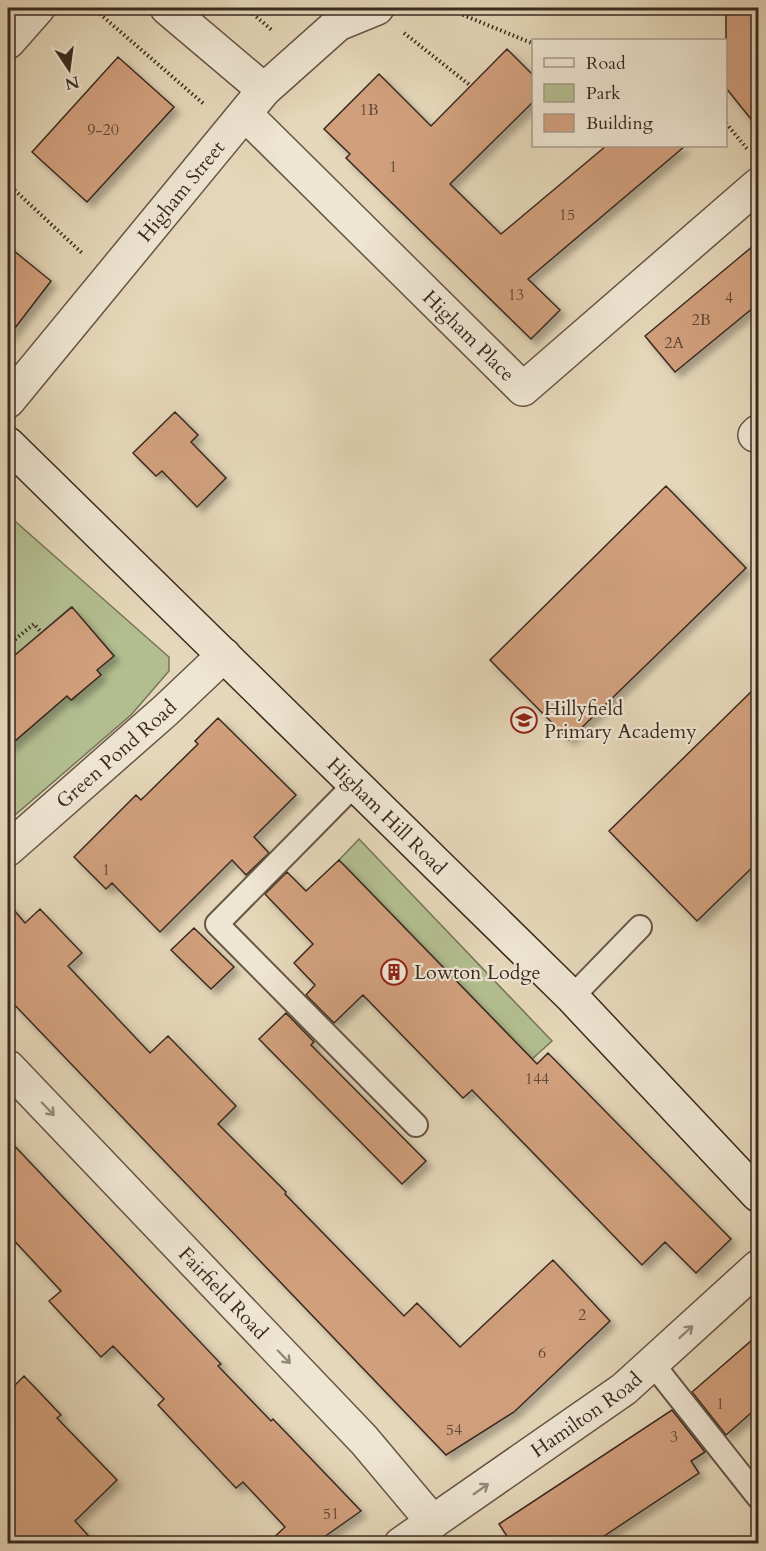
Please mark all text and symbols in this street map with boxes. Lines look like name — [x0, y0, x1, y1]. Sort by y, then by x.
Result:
north arrow — [39, 39, 99, 99]
legend — [532, 39, 727, 147]
text: Road — [586, 51, 626, 76]
text: N — [63, 70, 81, 95]
text: Park — [586, 81, 621, 106]
house number: 1B — [359, 99, 379, 121]
text: Building — [586, 111, 654, 136]
house number: 9-20 — [87, 119, 119, 141]
street label: Higham Street — [132, 134, 231, 248]
house number: 1 — [389, 156, 397, 178]
house number: 15 — [559, 204, 575, 226]
street label: Higham Place — [417, 284, 520, 387]
house number: 13 — [508, 284, 524, 306]
house number: 4 — [725, 287, 733, 309]
house number: 2B — [691, 309, 711, 331]
house number: 2A — [664, 332, 684, 354]
street label: Green Pond Road — [50, 694, 183, 815]
place label: Hillyfield Primary Academy — [544, 695, 697, 745]
school or university icon: Hillyfield Primary Academy — [509, 705, 539, 735]
street label: Higham Hill Road — [321, 751, 453, 881]
house number: 1 — [102, 859, 110, 881]
building icon: Lowton Lodge — [379, 957, 409, 987]
place label: Lowton Lodge — [414, 959, 541, 986]
house number: 144 — [525, 1068, 549, 1090]
one-way arrow — [41, 1102, 55, 1117]
street label: Fairfield Road — [172, 1241, 274, 1345]
house number: 2 — [578, 1304, 586, 1326]
one-way arrow — [678, 1325, 693, 1339]
house number: 6 — [538, 1342, 546, 1364]
one-way arrow — [277, 1349, 291, 1364]
street label: Hamilton Road — [525, 1366, 648, 1464]
house number: 1 — [716, 1393, 724, 1415]
house number: 54 — [446, 1419, 462, 1441]
house number: 3 — [670, 1426, 678, 1448]
one-way arrow — [472, 1483, 489, 1495]
house number: 51 — [323, 1503, 339, 1525]

